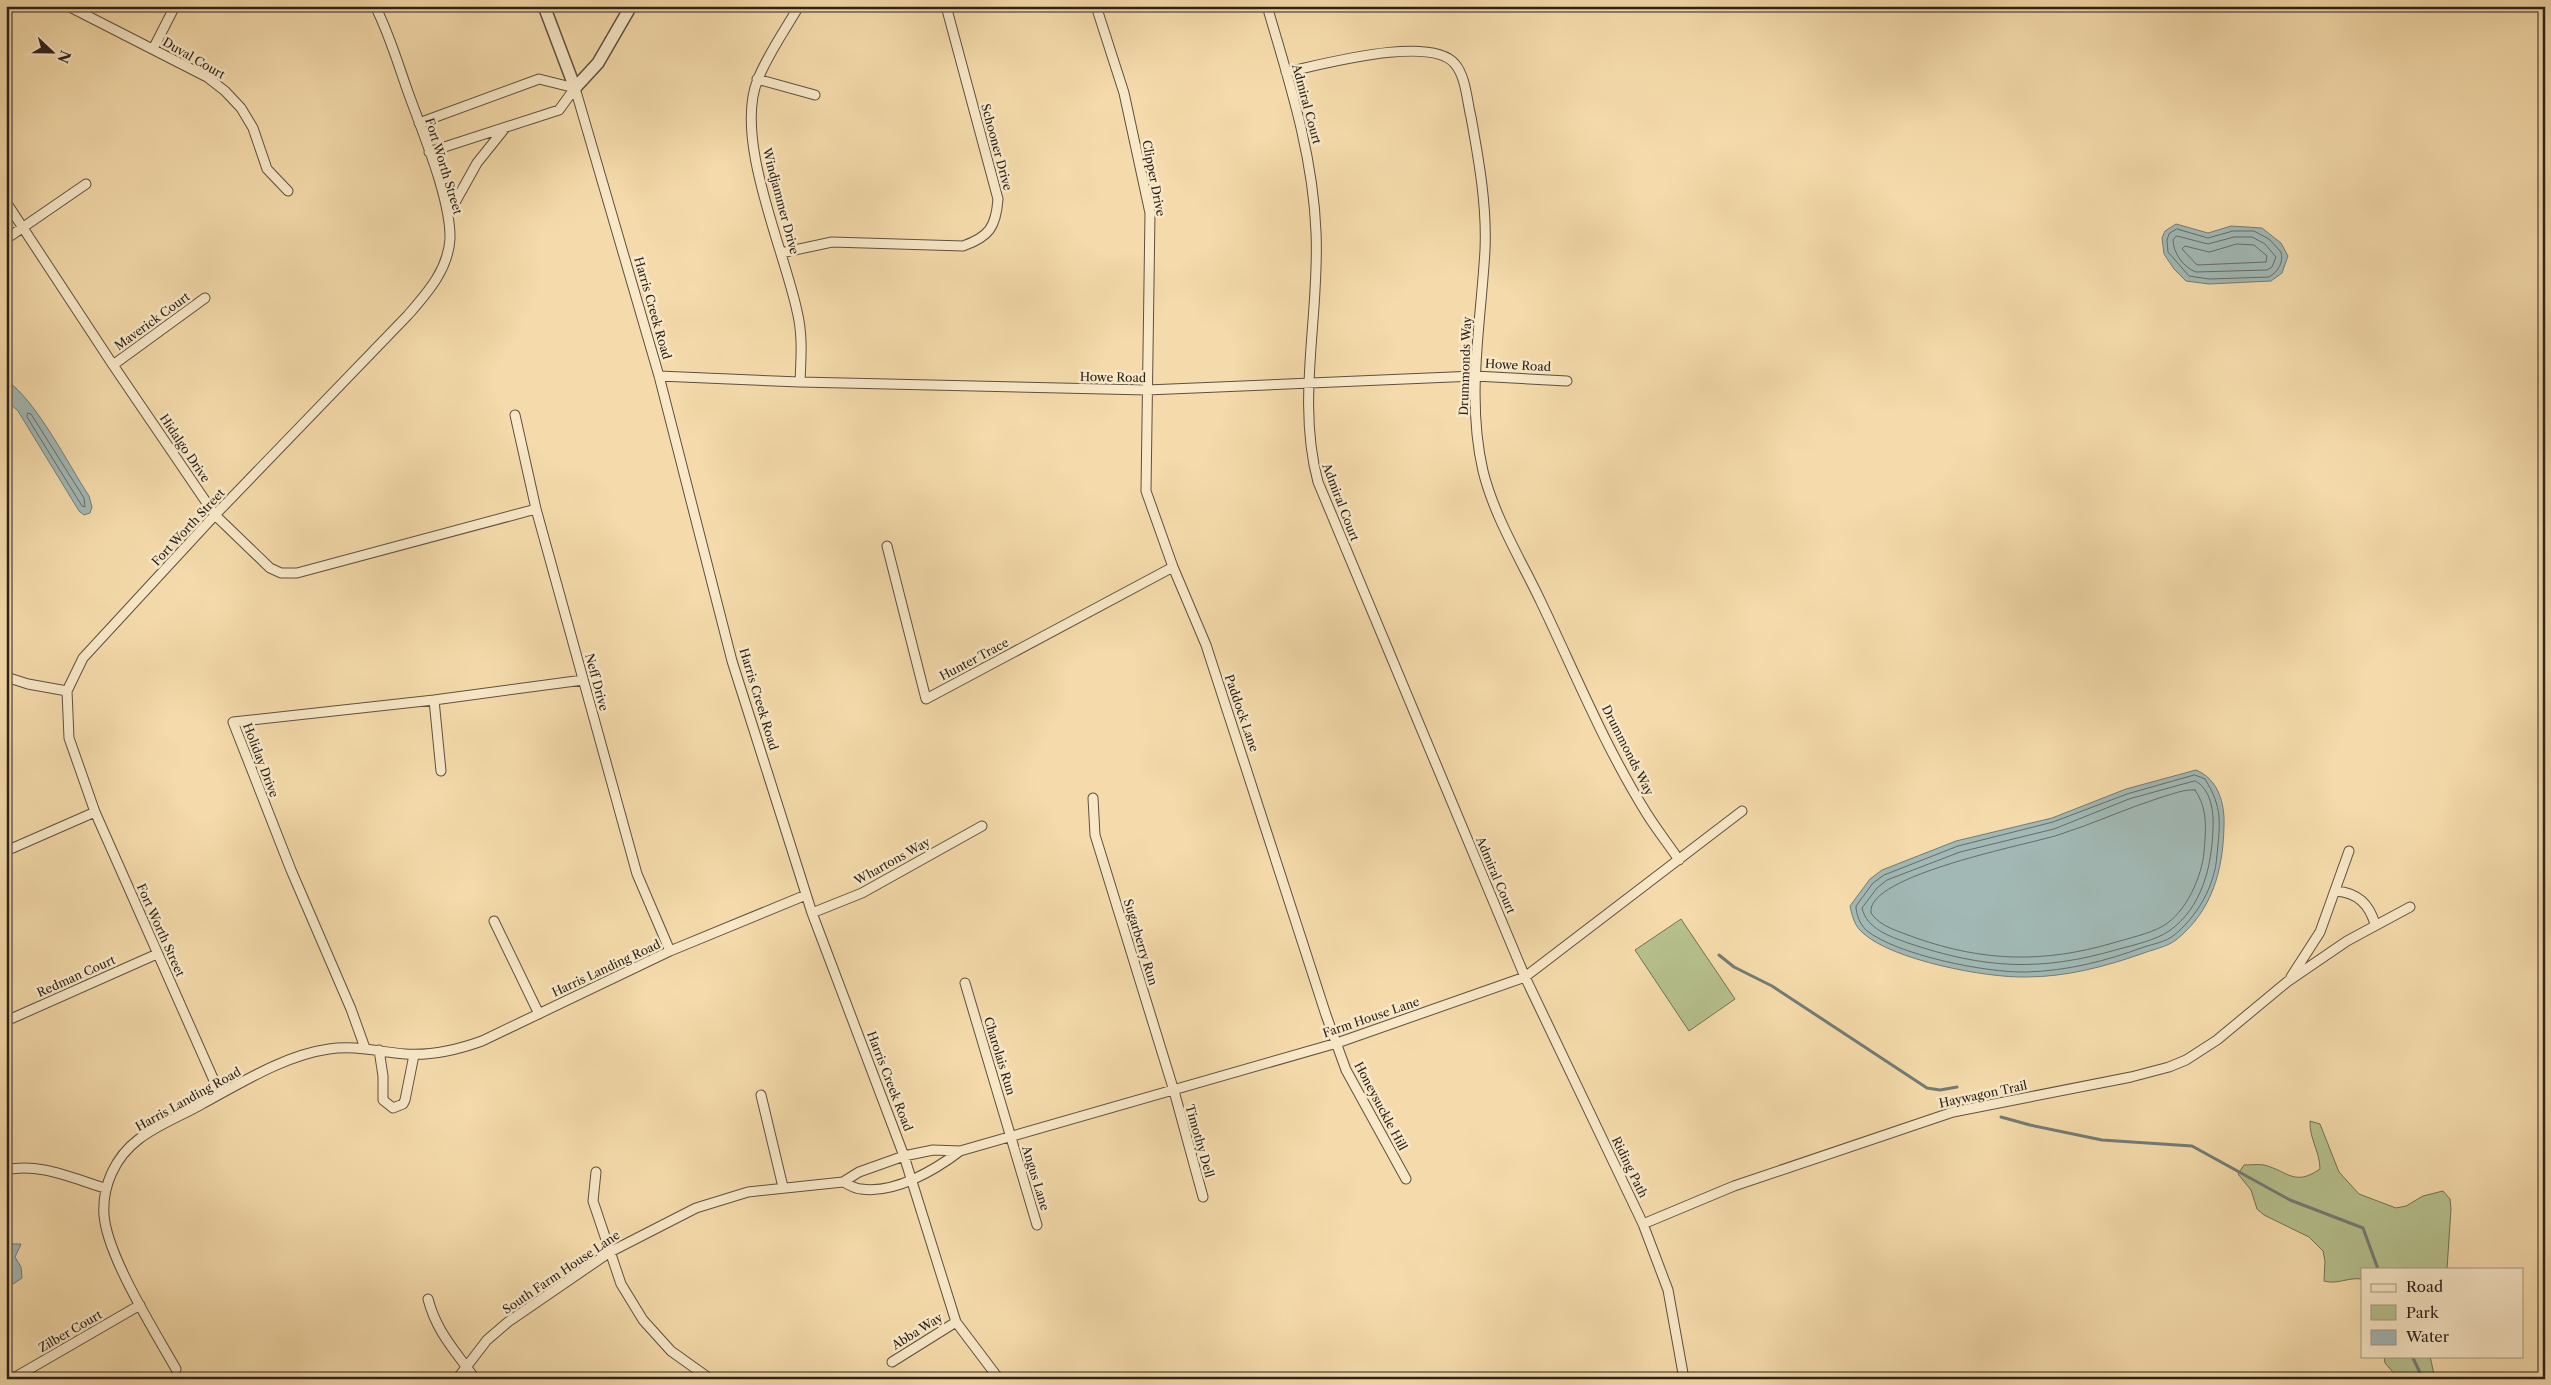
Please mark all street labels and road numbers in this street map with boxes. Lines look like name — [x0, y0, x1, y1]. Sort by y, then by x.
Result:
street label: Duval Court — [160, 34, 229, 82]
street label: Admiral Court — [1289, 61, 1325, 146]
street label: Schooner Drive — [978, 102, 1016, 192]
street label: Fort Worth Street — [422, 116, 466, 217]
street label: Clipper Drive — [1139, 139, 1169, 218]
street label: Windjammer Drive — [759, 145, 802, 256]
street label: Harris Creek Road — [631, 255, 675, 362]
street label: Maverick Court — [112, 288, 193, 353]
street label: Drummonds Way — [1456, 316, 1474, 416]
street label: Howe Road — [1485, 356, 1552, 374]
street label: Howe Road — [1080, 369, 1147, 385]
street label: Hidalgo Drive — [157, 411, 214, 485]
street label: Admiral Court — [1319, 460, 1363, 544]
street label: Fort Worth Street — [148, 485, 228, 569]
street label: Hunter Trace — [937, 634, 1011, 684]
street label: Harris Creek Road — [736, 646, 782, 752]
street label: Neff Drive — [582, 652, 612, 713]
street label: Paddock Lane — [1222, 672, 1262, 754]
street label: Drummonds Way — [1599, 702, 1657, 798]
street label: Holiday Drive — [240, 721, 282, 800]
street label: Admiral Court — [1473, 833, 1519, 916]
street label: Whartons Way — [851, 834, 933, 888]
street label: Fort Worth Street — [134, 881, 189, 979]
street label: Sugarberry Run — [1121, 897, 1161, 987]
street label: Harris Landing Road — [549, 936, 663, 1000]
street label: Redman Court — [34, 952, 118, 1000]
street label: Farm House Lane — [1321, 993, 1422, 1041]
street label: Charolais Run — [981, 1015, 1019, 1097]
street label: Harris Creek Road — [864, 1029, 916, 1134]
street label: Honeysuckle Hill — [1351, 1059, 1411, 1153]
street label: Harris Landing Road — [133, 1063, 244, 1134]
street label: Haywagon Trail — [1938, 1077, 2029, 1111]
street label: Timothy Dell — [1182, 1103, 1218, 1180]
street label: Riding Path — [1609, 1134, 1651, 1201]
street label: Angus Lane — [1019, 1143, 1053, 1212]
street label: South Farm House Lane — [499, 1227, 623, 1317]
street label: Zilber Court — [36, 1306, 105, 1355]
street label: Abba Way — [888, 1309, 945, 1353]

